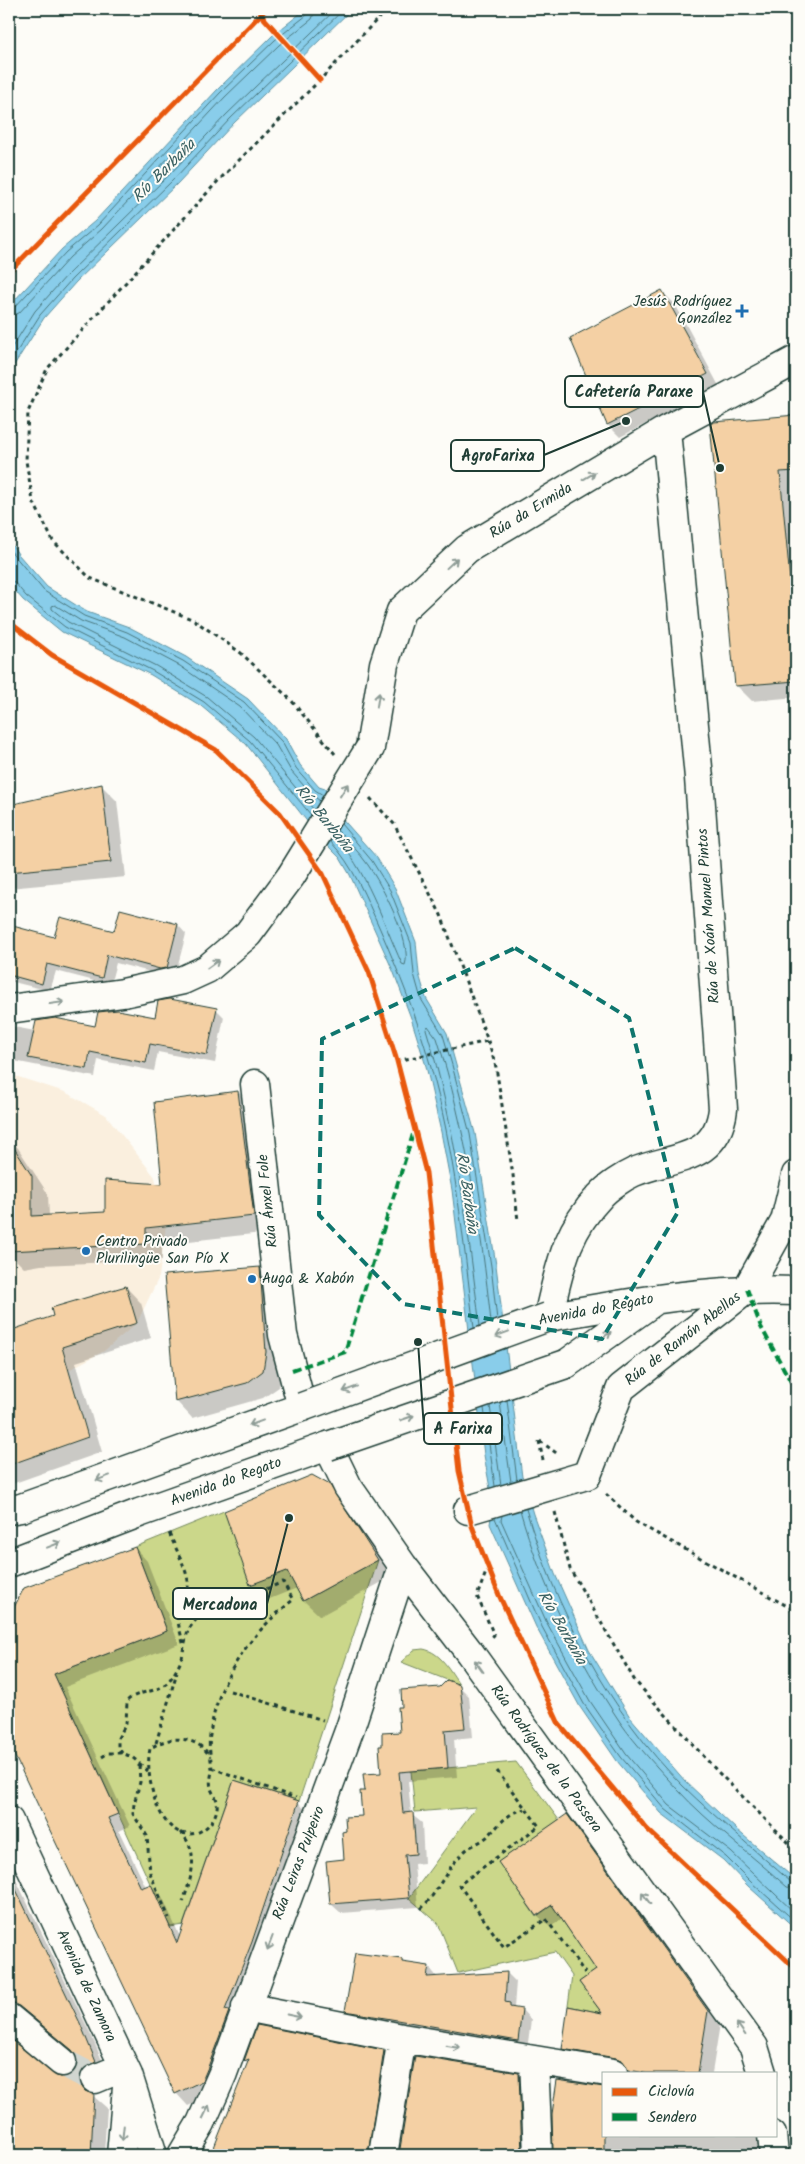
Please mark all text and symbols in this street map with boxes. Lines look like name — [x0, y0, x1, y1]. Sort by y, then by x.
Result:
water label: Río Barbaña — [126, 132, 203, 209]
place label: Jesús Rodríguez González — [633, 290, 732, 331]
marker: Jesús Rodríguez González — [736, 305, 748, 317]
callout: Cafetería Paraxe — [565, 376, 703, 407]
text: Cafetería Paraxe — [575, 380, 693, 405]
callout: AgroFarixa — [451, 440, 544, 471]
text: AgroFarixa — [461, 444, 535, 469]
one-way arrow — [581, 470, 595, 480]
street label: Rúa da Ermida — [485, 477, 577, 545]
one-way arrow — [446, 557, 459, 569]
one-way arrow — [373, 692, 383, 708]
water label: Río Barbaña — [289, 779, 360, 860]
one-way arrow — [340, 783, 350, 797]
street label: Rúa de Xoán Manuel Pintos — [691, 827, 727, 1004]
one-way arrow — [206, 959, 220, 969]
one-way arrow — [49, 997, 65, 1007]
water label: Río Barbaña — [449, 1151, 485, 1237]
street label: Rúa Ánxel Fole — [251, 1153, 285, 1249]
place label: Centro Privado Plurilingüe San Pío X — [96, 1230, 229, 1271]
marker: Centro Privado Plurilingüe San Pío X — [80, 1245, 92, 1257]
place label: Auga & Xabón — [262, 1267, 354, 1291]
marker: Auga & Xabón — [246, 1273, 258, 1285]
street label: Rúa de Ramón Abellas — [620, 1285, 747, 1392]
street label: Avenida do Regato — [536, 1287, 656, 1333]
one-way arrow — [495, 1330, 511, 1339]
one-way arrow — [598, 1331, 612, 1341]
one-way arrow — [342, 1385, 358, 1394]
one-way arrow — [399, 1413, 415, 1423]
callout: A Farixa — [424, 1413, 502, 1444]
text: A Farixa — [434, 1417, 492, 1442]
one-way arrow — [249, 1419, 264, 1428]
street label: Avenida do Regato — [167, 1451, 285, 1513]
one-way arrow — [96, 1474, 111, 1483]
one-way arrow — [46, 1540, 61, 1549]
water label: Río Barbaña — [531, 1586, 594, 1671]
callout: Mercadona — [173, 1588, 267, 1619]
text: Mercadona — [183, 1593, 257, 1618]
one-way arrow — [474, 1660, 485, 1673]
street label: Rúa Rodríguez de la Passera — [484, 1680, 608, 1838]
street label: Rúa Leiras Pulpeiro — [266, 1802, 332, 1923]
one-way arrow — [641, 1891, 651, 1905]
street label: Avenida de Zamora — [49, 1926, 123, 2046]
one-way arrow — [264, 1935, 274, 1950]
one-way arrow — [285, 2012, 301, 2021]
one-way arrow — [736, 2023, 746, 2037]
one-way arrow — [445, 2042, 461, 2052]
legend — [602, 2072, 778, 2136]
text: Ciclovía — [648, 2080, 695, 2104]
one-way arrow — [201, 2105, 211, 2120]
text: Sendero — [648, 2106, 697, 2130]
one-way arrow — [118, 2124, 128, 2140]

